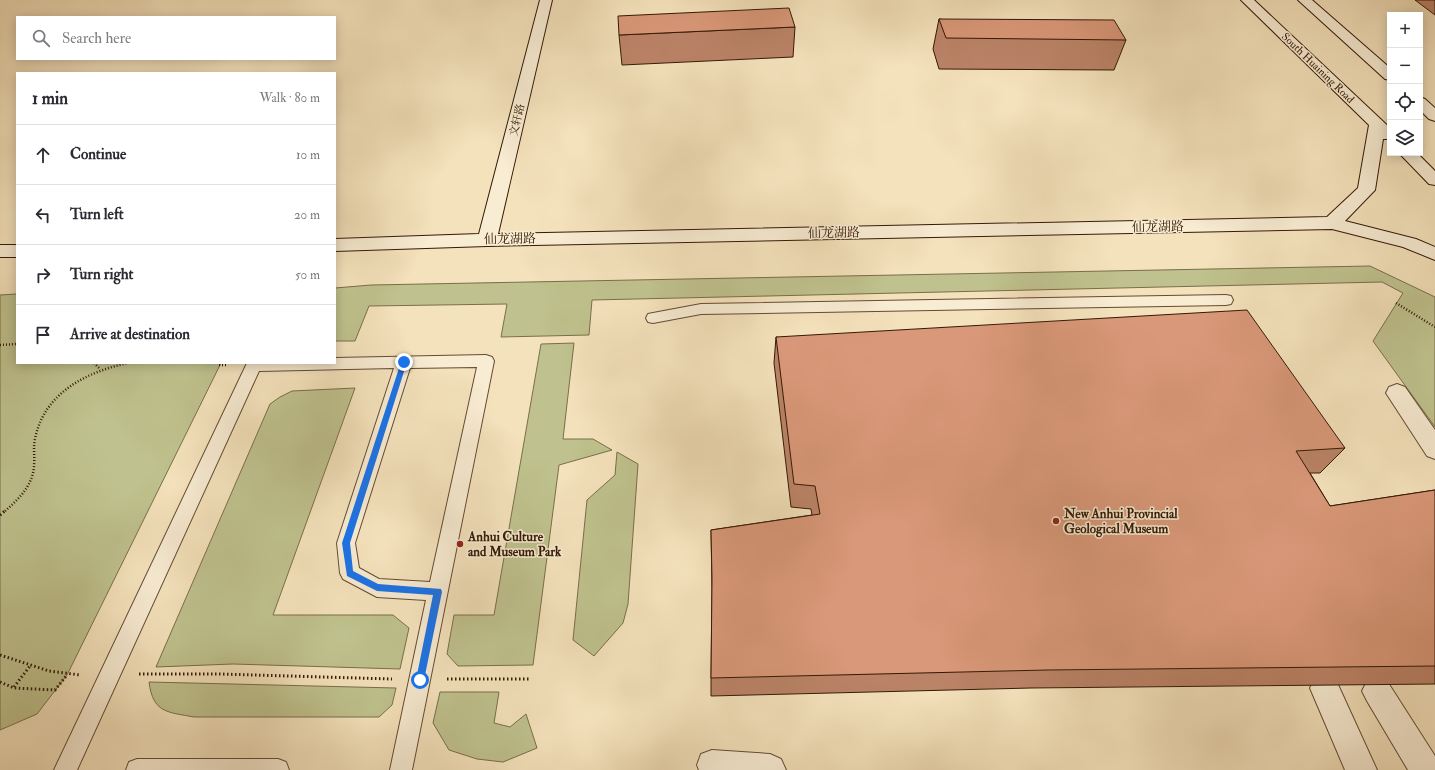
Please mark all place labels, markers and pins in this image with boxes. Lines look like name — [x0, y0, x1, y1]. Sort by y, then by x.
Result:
place label: New Anhui Provincial Geological Museum — [1063, 506, 1178, 538]
marker: New Anhui Provincial Geological Museum — [1051, 516, 1061, 526]
place label: Anhui Culture and Museum Park — [467, 529, 562, 560]
marker: Anhui Culture and Museum Park — [455, 539, 465, 549]

